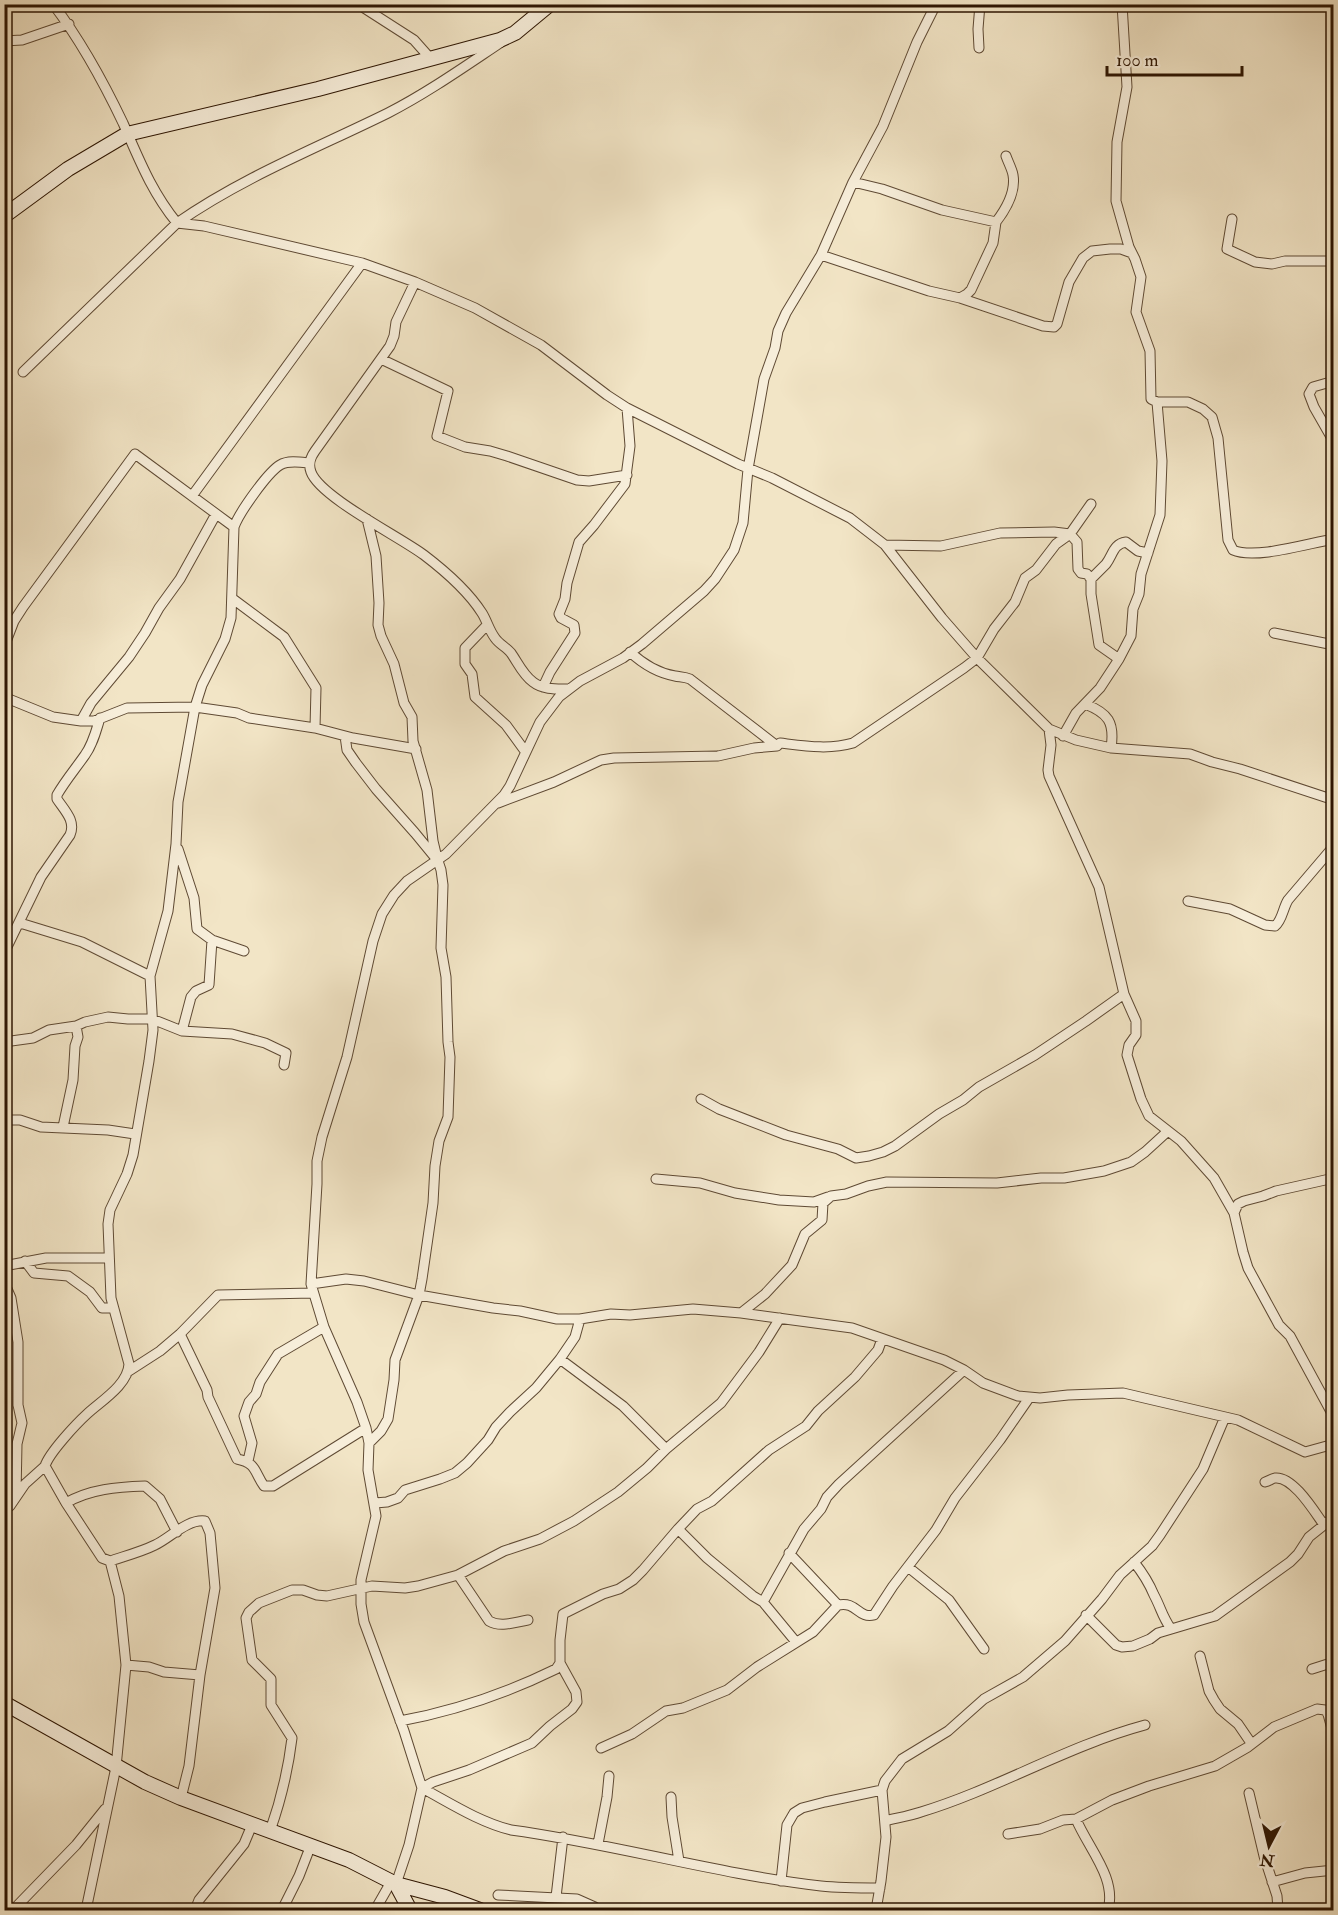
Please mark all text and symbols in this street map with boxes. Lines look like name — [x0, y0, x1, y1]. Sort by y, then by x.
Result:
scale bar — [1107, 39, 1242, 77]
text: 100 m — [1116, 49, 1159, 72]
north arrow — [1239, 1816, 1299, 1876]
text: N — [1258, 1849, 1277, 1871]

